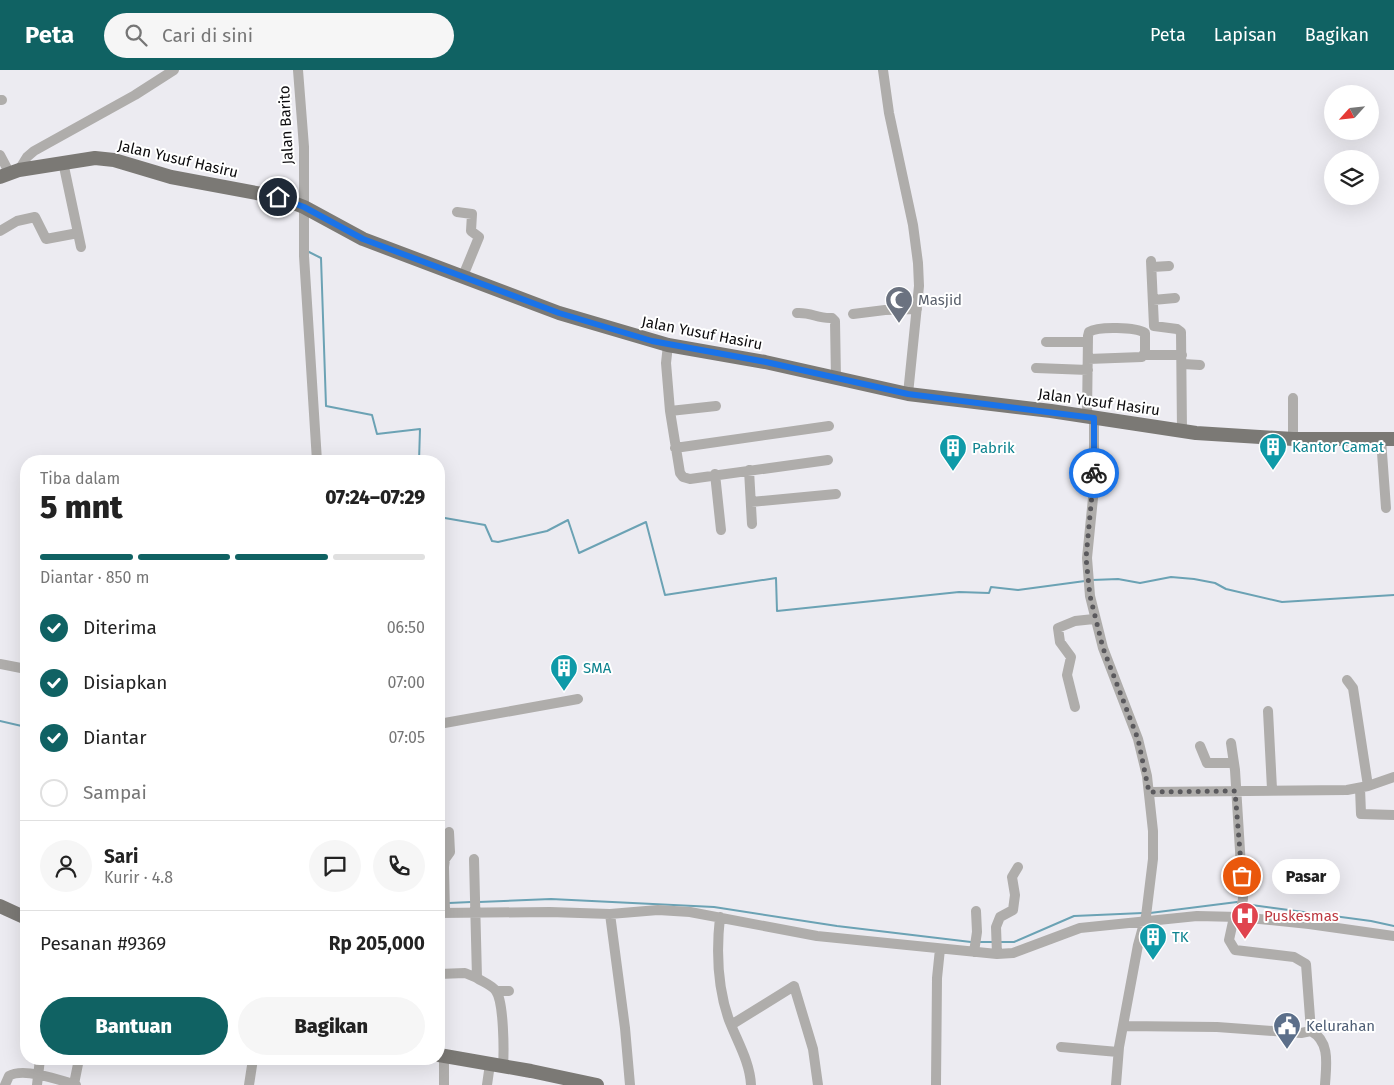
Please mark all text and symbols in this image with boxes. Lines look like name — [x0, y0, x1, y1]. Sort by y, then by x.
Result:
search box — [104, 13, 454, 58]
text: Peta — [25, 21, 74, 49]
icon: search — [122, 21, 150, 49]
text: Cari di sini — [162, 24, 253, 47]
text: Peta — [1150, 24, 1186, 46]
text: Lapisan — [1214, 24, 1277, 46]
text: Bagikan — [1305, 24, 1369, 46]
street label: Jalan Barito — [275, 85, 297, 165]
north arrow — [1324, 85, 1379, 140]
map controls — [1324, 85, 1379, 205]
street label: Jalan Yusuf Hasiru — [116, 136, 240, 182]
button: layers — [1324, 150, 1379, 205]
pin — [257, 176, 299, 218]
icon: home — [264, 183, 292, 211]
mosque icon: Masjid — [884, 285, 914, 324]
place label: Masjid — [918, 291, 962, 309]
street label: Jalan Yusuf Hasiru — [640, 312, 764, 354]
street label: Jalan Yusuf Hasiru — [1037, 385, 1161, 419]
building icon: Kantor Camat — [1258, 432, 1288, 471]
building icon: Pabrik — [938, 433, 968, 472]
place label: Kantor Camat — [1292, 438, 1385, 456]
place label: Pabrik — [972, 439, 1015, 457]
courier — [1069, 448, 1119, 498]
icon: bike — [1080, 459, 1108, 487]
text: Tiba dalam — [40, 469, 120, 488]
text: 07:24–07:29 — [325, 486, 425, 509]
text: 5 mnt — [40, 488, 123, 526]
text: Diantar · 850 m — [40, 568, 149, 587]
icon: check — [40, 614, 68, 642]
text: Diterima — [83, 616, 157, 639]
text: 06:50 — [387, 618, 425, 637]
building icon: SMA — [549, 653, 579, 692]
place label: SMA — [583, 659, 612, 677]
icon: check — [40, 669, 68, 697]
text: Disiapkan — [83, 671, 167, 694]
text: 07:00 — [388, 673, 425, 692]
icon: check — [40, 724, 68, 752]
text: Diantar — [83, 726, 146, 749]
text: 07:05 — [389, 728, 425, 747]
text: Sampai — [83, 781, 147, 804]
button: person — [40, 840, 92, 892]
button: chat — [309, 840, 361, 892]
button: phone — [373, 840, 425, 892]
text: Sari — [104, 845, 138, 868]
pin — [1221, 855, 1263, 897]
callout: Pasar — [1272, 858, 1340, 894]
icon: bag — [1228, 862, 1256, 890]
text: Pasar — [1286, 867, 1326, 886]
text: Kurir · 4.8 — [104, 868, 173, 887]
hospital icon: Puskesmas — [1230, 901, 1260, 940]
place label: Puskesmas — [1264, 907, 1339, 925]
building icon: TK — [1138, 922, 1168, 961]
place label: TK — [1172, 928, 1189, 946]
text: Pesanan #9369 — [40, 932, 166, 955]
text: Rp 205,000 — [329, 932, 425, 955]
button: Bantuan — [40, 997, 228, 1055]
button: Bagikan — [238, 997, 425, 1055]
public building icon: Kelurahan — [1272, 1011, 1302, 1050]
place label: Kelurahan — [1306, 1017, 1375, 1035]

